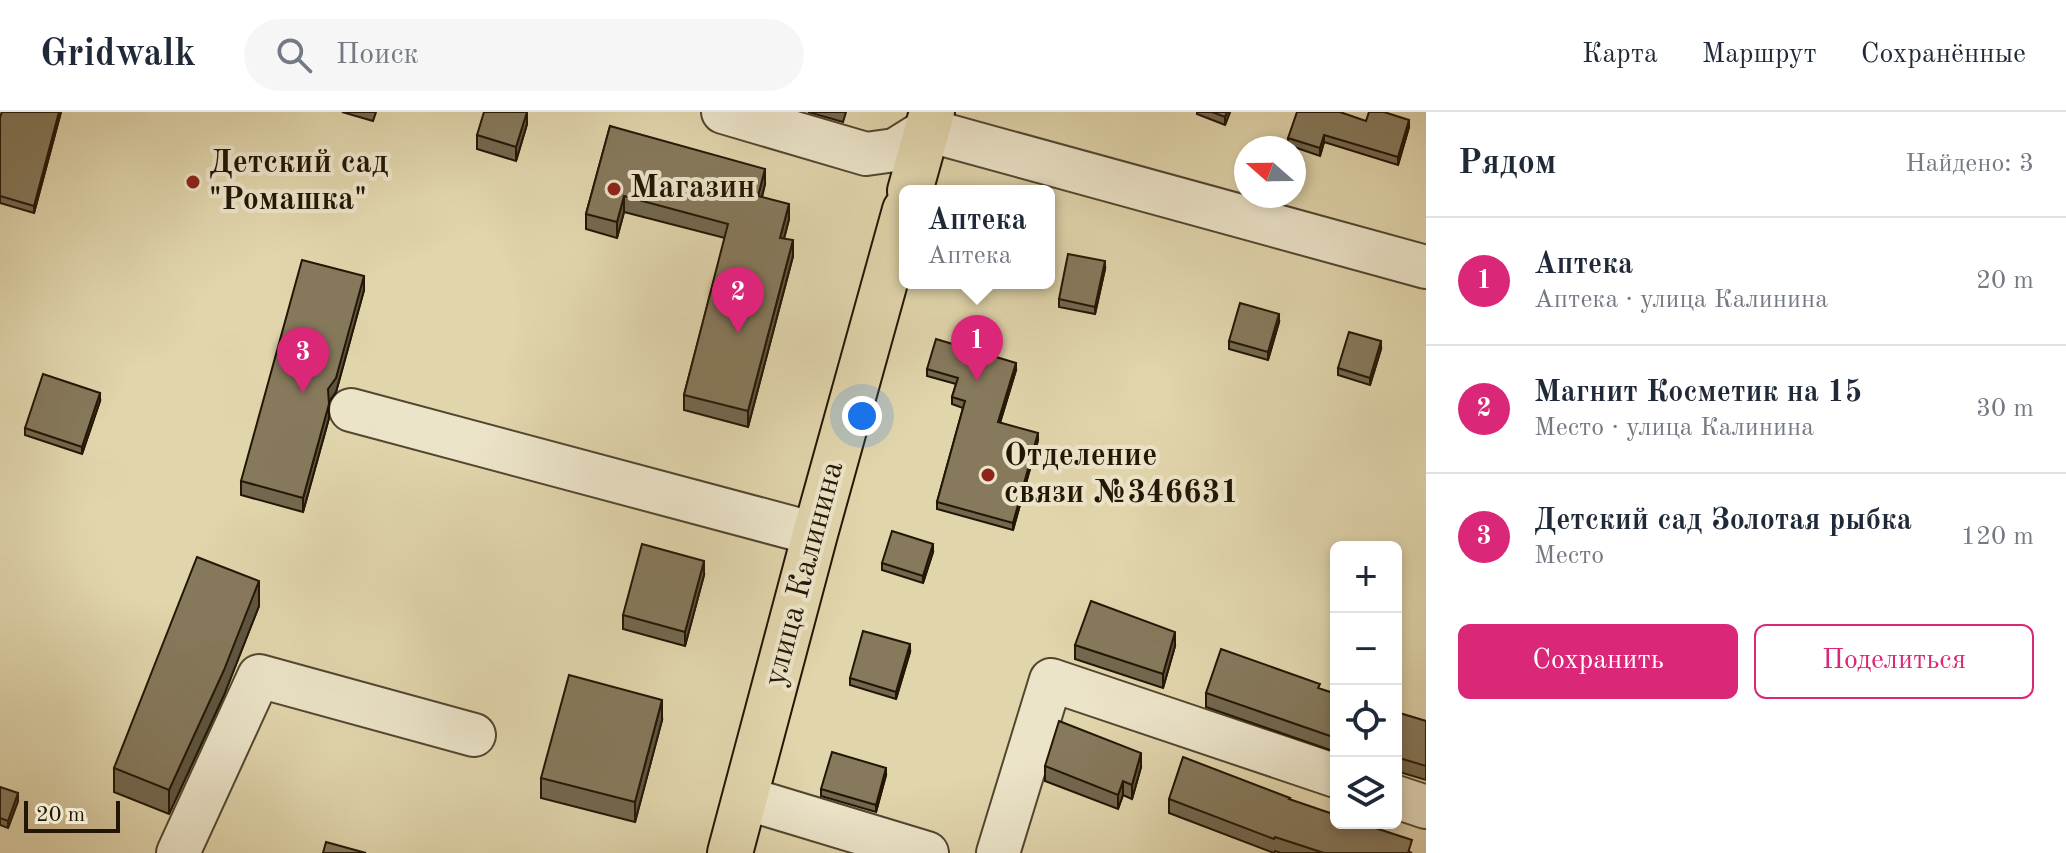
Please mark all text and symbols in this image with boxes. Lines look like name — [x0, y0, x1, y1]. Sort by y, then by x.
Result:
search box — [244, 19, 804, 91]
icon: search — [272, 33, 316, 77]
text: Gridwalk — [40, 36, 196, 74]
text: Поиск — [336, 40, 419, 70]
text: Карта — [1582, 41, 1658, 69]
text: Маршрут — [1702, 41, 1817, 69]
text: Сохранённые — [1861, 41, 2026, 69]
north arrow — [1234, 136, 1306, 208]
text: Рядом — [1458, 147, 1557, 181]
place label: Детский сад "Ромашка" — [209, 148, 388, 217]
text: Найдено: 3 — [1905, 151, 2034, 177]
marker: Детский сад "Ромашка" — [184, 173, 202, 191]
place label: Магазин — [630, 173, 755, 205]
marker: Магазин — [605, 180, 623, 198]
popup — [899, 185, 1055, 289]
text: Аптека — [927, 206, 1027, 236]
text: Аптека — [927, 243, 1012, 269]
text: Аптека — [1534, 250, 1633, 280]
pin: 2 — [712, 267, 764, 333]
text: 1 — [1476, 268, 1492, 294]
text: 20 m — [1976, 268, 2034, 294]
text: Аптека · улица Калинина — [1534, 287, 1828, 313]
pin: 1 — [951, 315, 1003, 381]
pin: 3 — [277, 327, 329, 393]
text: Магнит Косметик на 15 — [1534, 378, 1862, 408]
your location — [842, 396, 882, 436]
text: 2 — [1476, 396, 1492, 422]
text: 30 m — [1976, 396, 2034, 422]
text: Место · улица Калинина — [1534, 415, 1814, 441]
place label: Отделение связи №346631 — [1004, 441, 1239, 510]
street label: улица Калинина — [760, 458, 850, 690]
marker: Отделение связи №346631 — [979, 466, 997, 484]
text: Детский сад Золотая рыбка — [1534, 506, 1912, 536]
text: 3 — [1476, 524, 1492, 550]
text: 120 m — [1961, 524, 2034, 550]
map controls — [1330, 541, 1402, 829]
button: + — [1330, 541, 1402, 613]
text: Место — [1534, 543, 1604, 569]
button: − — [1330, 613, 1402, 685]
button: Сохранить — [1458, 624, 1738, 699]
button: Поделиться — [1754, 624, 2034, 699]
button: locate — [1330, 685, 1402, 757]
button: layers — [1330, 757, 1402, 829]
scale bar — [24, 797, 120, 833]
text: 20 m — [36, 804, 85, 826]

